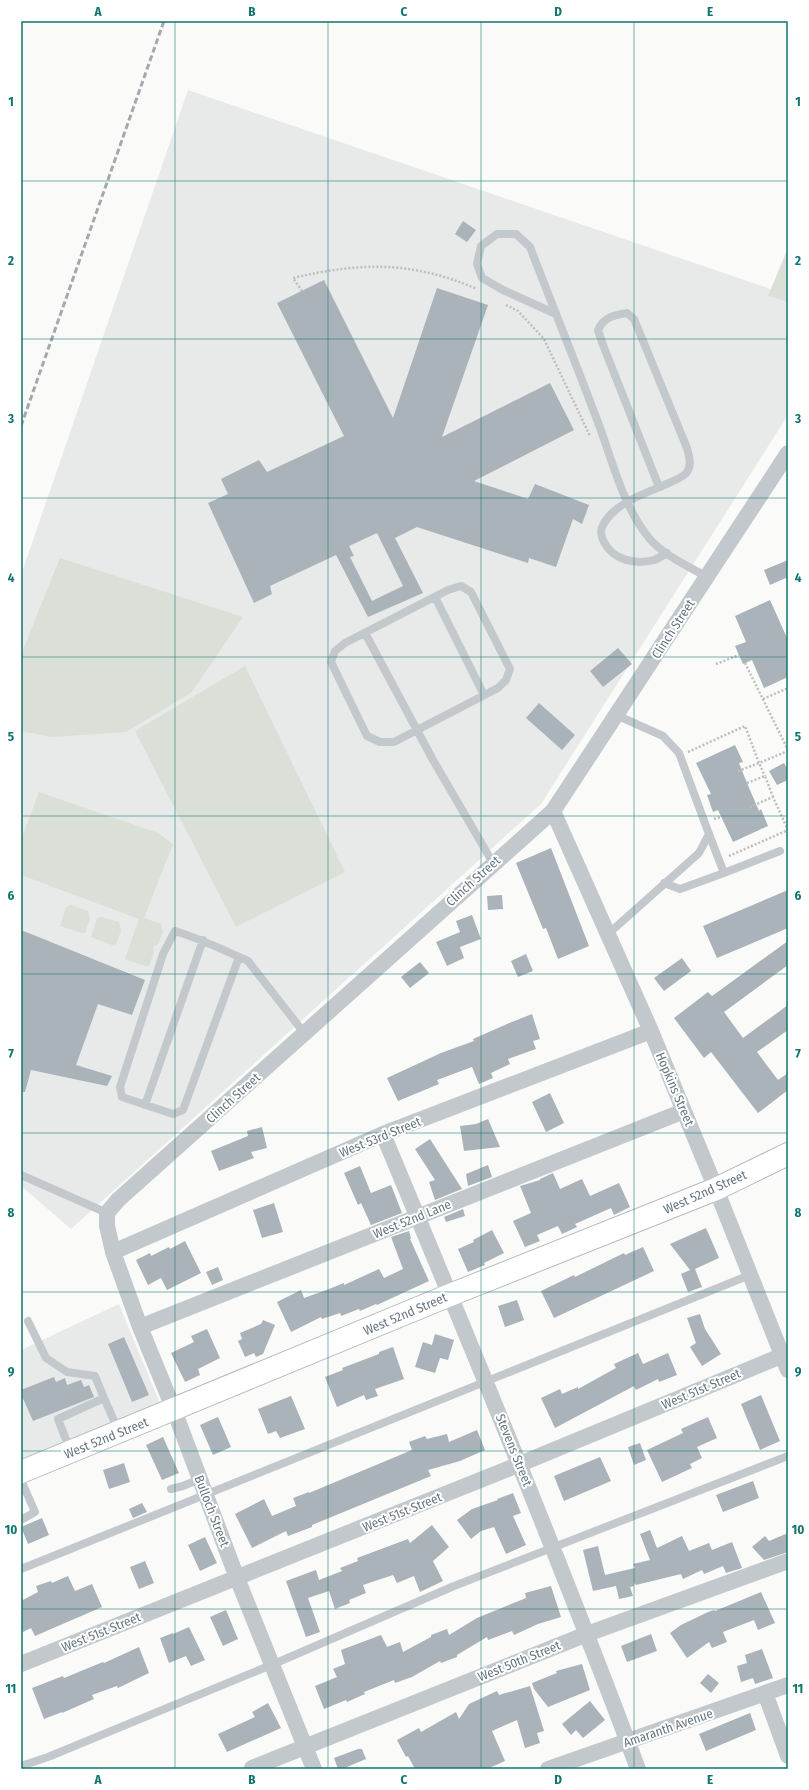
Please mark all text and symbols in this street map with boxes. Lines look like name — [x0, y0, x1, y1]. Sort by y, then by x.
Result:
text: A — [93, 4, 102, 19]
text: B — [248, 4, 256, 19]
text: C — [401, 4, 408, 19]
text: D — [554, 4, 562, 19]
text: E — [707, 4, 713, 19]
text: 1 — [8, 94, 14, 109]
text: 1 — [795, 94, 801, 109]
text: 2 — [7, 253, 14, 268]
text: 2 — [794, 253, 801, 268]
text: 3 — [7, 411, 14, 426]
text: 3 — [794, 411, 801, 426]
text: 4 — [8, 570, 15, 585]
text: 4 — [795, 570, 802, 585]
street label: Clinch Street — [648, 596, 698, 661]
text: 5 — [8, 729, 14, 744]
text: 5 — [795, 729, 801, 744]
street label: Clinch Street — [443, 852, 504, 909]
text: 6 — [8, 888, 15, 903]
text: 6 — [795, 888, 802, 903]
text: 7 — [8, 1046, 14, 1061]
text: 7 — [795, 1046, 801, 1061]
street label: Hopkins Street — [653, 1050, 698, 1129]
street label: Clinch Street — [203, 1069, 264, 1126]
street label: West 53rd Street — [337, 1114, 424, 1160]
street label: West 52nd Street — [661, 1167, 750, 1217]
street label: West 52nd Lane — [371, 1197, 453, 1241]
text: 8 — [8, 1205, 15, 1220]
text: 8 — [795, 1205, 802, 1220]
street label: West 52nd Street — [361, 1289, 450, 1338]
text: 9 — [8, 1364, 15, 1379]
text: 9 — [795, 1364, 802, 1379]
street label: West 51st Street — [659, 1365, 743, 1412]
street label: Stevens Street — [493, 1412, 536, 1489]
street label: West 52nd Street — [62, 1414, 151, 1462]
street label: Bulloch Street — [192, 1473, 233, 1549]
street label: West 51st Street — [360, 1489, 444, 1535]
text: 10 — [5, 1522, 17, 1537]
text: 10 — [792, 1522, 804, 1537]
street label: West 51st Street — [59, 1609, 143, 1655]
street label: West 50th Street — [476, 1637, 563, 1684]
text: 11 — [6, 1681, 16, 1696]
text: 11 — [793, 1681, 803, 1696]
street label: Amaranth Avenue — [621, 1706, 715, 1750]
text: A — [93, 1772, 102, 1787]
text: B — [248, 1772, 256, 1787]
text: C — [401, 1772, 408, 1787]
text: D — [554, 1772, 562, 1787]
text: E — [707, 1772, 713, 1787]

